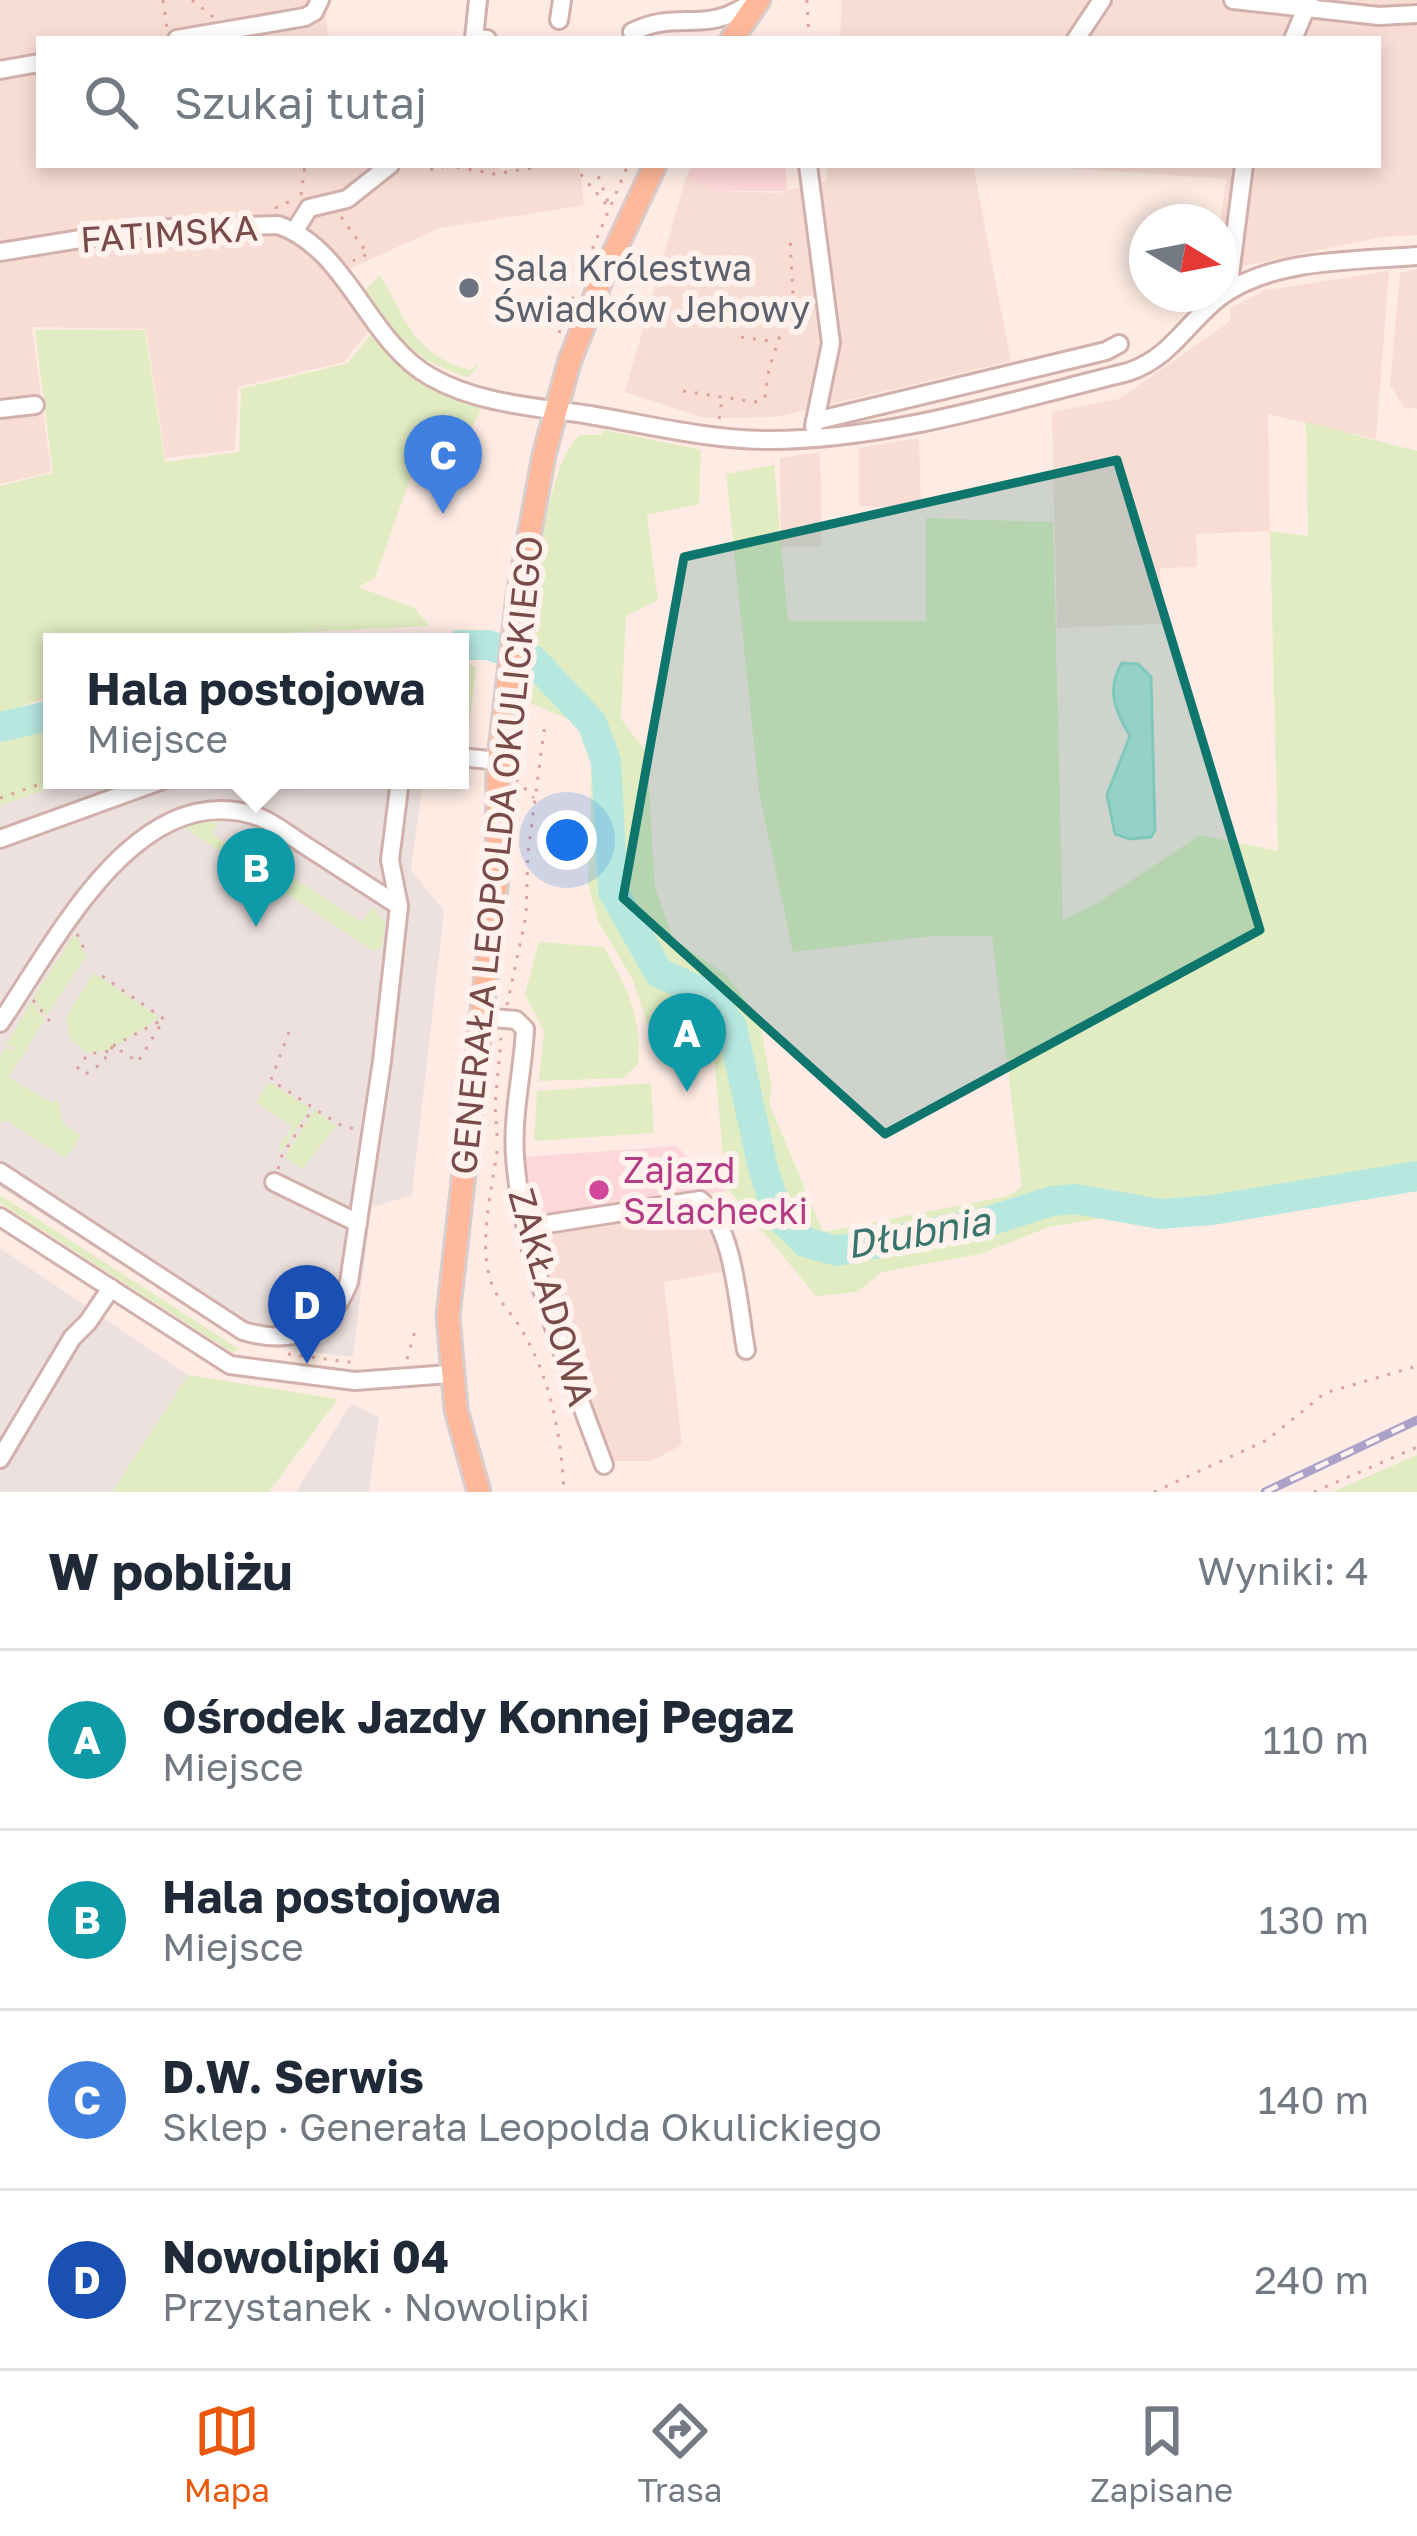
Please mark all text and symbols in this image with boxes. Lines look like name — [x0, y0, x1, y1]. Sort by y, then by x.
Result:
search box — [36, 36, 1381, 168]
icon: search — [78, 69, 144, 135]
text: Szukaj tutaj — [174, 75, 427, 129]
north arrow — [1129, 204, 1237, 312]
street label: FATIMSKA — [79, 205, 259, 261]
place label: Sala Królestwa Świadków Jehowy — [493, 246, 810, 330]
marker: Sala Królestwa Świadków Jehowy — [456, 275, 482, 301]
pin: C — [404, 415, 482, 514]
street label: GENERAŁA LEOPOLDA OKULICKIEGO — [441, 534, 551, 1176]
popup — [43, 633, 469, 789]
text: Hala postojowa — [87, 661, 425, 715]
text: Miejsce — [87, 715, 228, 762]
your location — [537, 810, 597, 870]
pin: B — [217, 828, 295, 927]
pin: A — [648, 993, 726, 1092]
place label: Zajazd Szlachecki — [623, 1148, 808, 1232]
marker: Zajazd Szlachecki — [586, 1177, 612, 1203]
street label: ZAKŁADOWA — [500, 1183, 604, 1411]
water label: Dłubnia — [843, 1196, 995, 1268]
pin: D — [268, 1265, 346, 1364]
text: W pobliżu — [48, 1540, 293, 1601]
text: Wyniki: 4 — [1198, 1547, 1369, 1594]
text: Ośrodek Jazdy Konnej Pegaz — [162, 1689, 794, 1743]
text: A — [73, 1716, 101, 1763]
text: 110 m — [1263, 1716, 1369, 1763]
text: Miejsce — [162, 1743, 304, 1790]
text: Hala postojowa — [162, 1869, 501, 1923]
text: B — [73, 1896, 101, 1943]
text: 130 m — [1259, 1896, 1369, 1943]
text: Miejsce — [162, 1923, 304, 1970]
text: D.W. Serwis — [162, 2049, 424, 2103]
text: C — [73, 2076, 101, 2123]
text: 140 m — [1258, 2076, 1369, 2123]
text: Sklep · Generała Leopolda Okulickiego — [162, 2103, 882, 2150]
text: Nowolipki 04 — [162, 2229, 449, 2283]
text: D — [73, 2256, 101, 2303]
text: 240 m — [1254, 2256, 1369, 2303]
text: Przystanek · Nowolipki — [162, 2283, 590, 2330]
tab: Mapa — [184, 2398, 270, 2509]
tab: Trasa — [638, 2398, 722, 2509]
tab: Zapisane — [1090, 2398, 1233, 2509]

